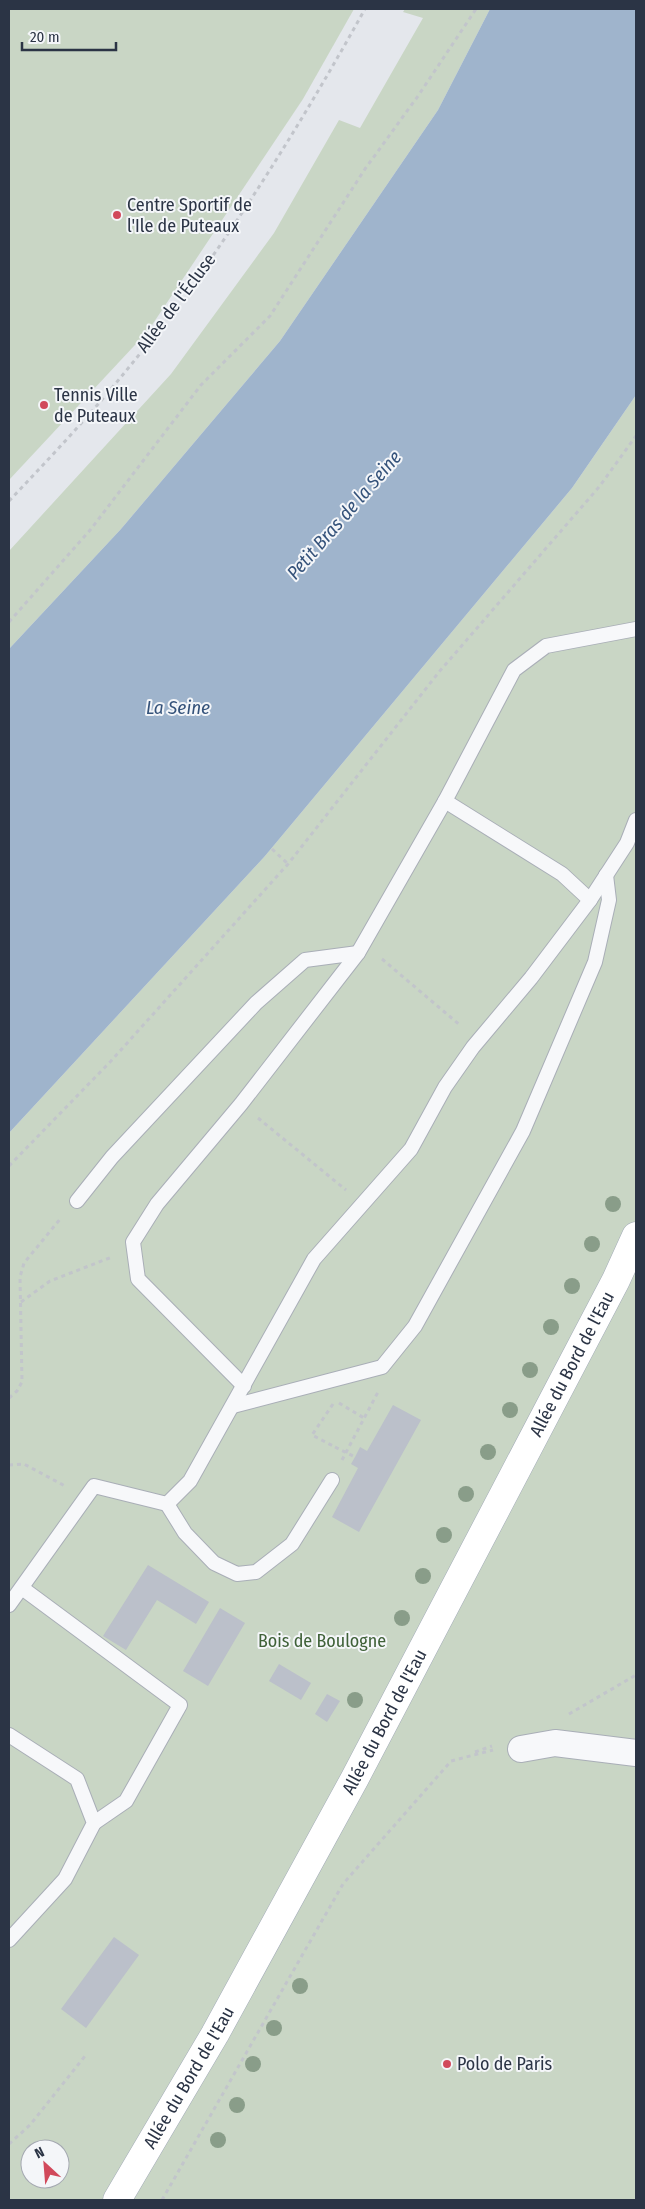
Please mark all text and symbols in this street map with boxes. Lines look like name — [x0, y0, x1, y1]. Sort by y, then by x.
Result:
scale bar — [22, 20, 116, 52]
text: 20 m — [30, 28, 60, 46]
place label: Centre Sportif de l'Ile de Puteaux — [127, 194, 252, 237]
marker: Centre Sportif de l'Ile de Puteaux — [111, 209, 123, 221]
street label: Allée de l'Écluse — [131, 248, 220, 357]
place label: Tennis Ville de Puteaux — [54, 384, 138, 427]
marker: Tennis Ville de Puteaux — [38, 399, 50, 411]
water label: Petit Bras de la Seine — [282, 446, 406, 584]
water label: La Seine — [146, 696, 210, 719]
street label: Allée du Bord de l'Eau — [525, 1288, 619, 1440]
park label: Bois de Boulogne — [258, 1630, 386, 1652]
street label: Allée du Bord de l'Eau — [337, 1646, 431, 1798]
street label: Allée du Bord de l'Eau — [139, 2003, 239, 2152]
place label: Polo de Paris — [457, 2053, 553, 2075]
marker: Polo de Paris — [441, 2058, 453, 2070]
north arrow — [20, 2139, 70, 2189]
text: N — [32, 2143, 47, 2162]

